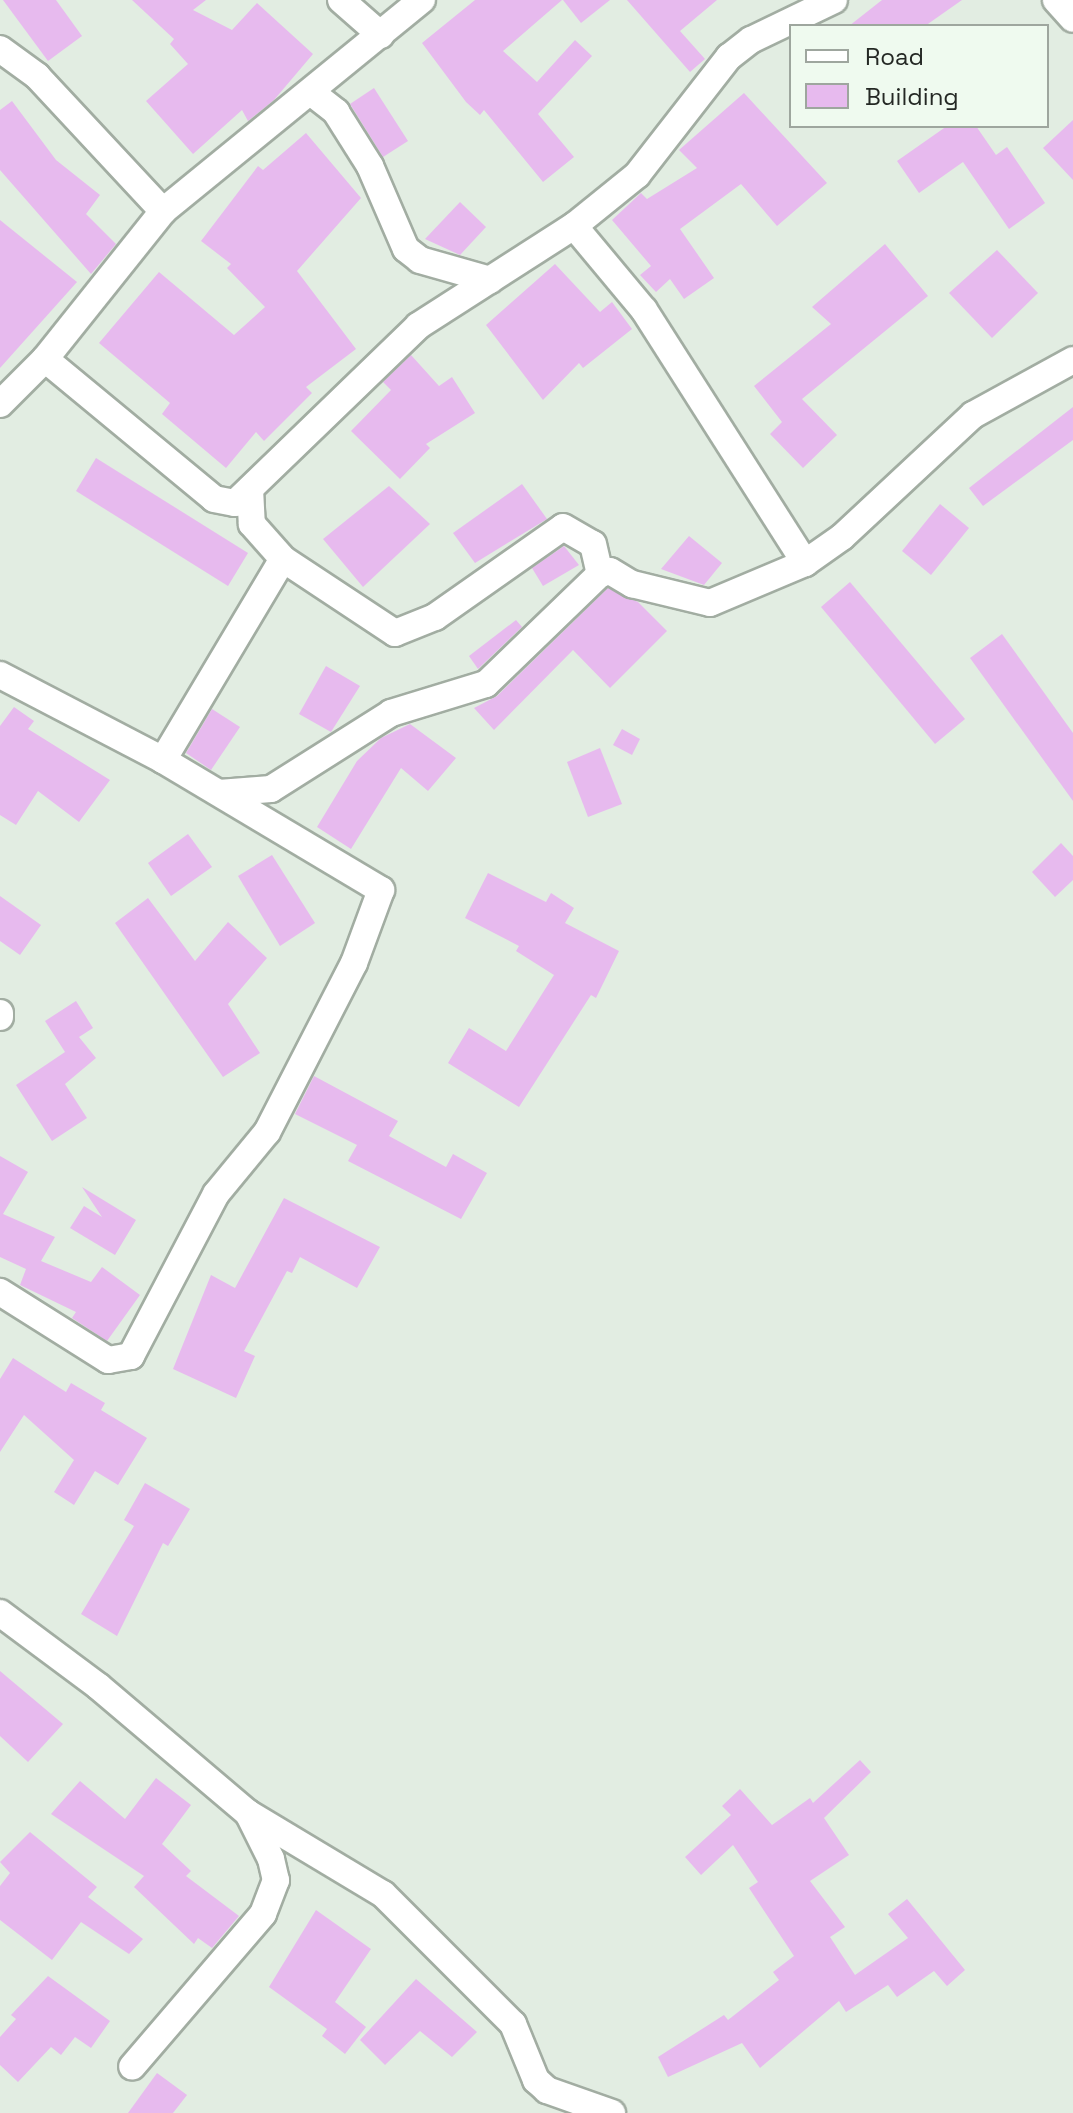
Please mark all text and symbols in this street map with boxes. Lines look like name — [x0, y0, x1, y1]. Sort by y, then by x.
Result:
legend — [789, 24, 1049, 128]
text: Road — [865, 41, 924, 72]
text: Building — [865, 81, 959, 112]

